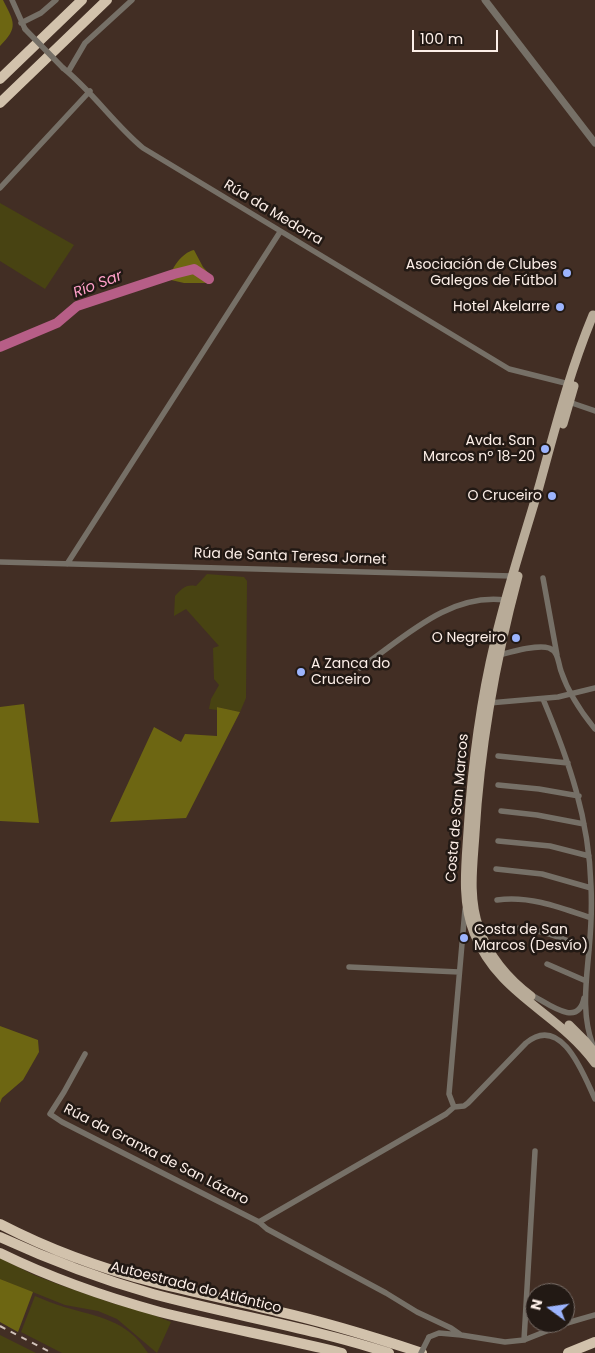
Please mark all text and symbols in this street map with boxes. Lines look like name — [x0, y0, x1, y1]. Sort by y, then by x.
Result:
scale bar — [415, 20, 501, 52]
text: 100 m — [420, 28, 463, 49]
street label: Rúa da Medorra — [220, 177, 326, 249]
place label: Asociación de Clubes Galegos de Fútbol — [406, 257, 557, 290]
water label: Río Sar — [71, 267, 125, 303]
marker: Asociación de Clubes Galegos de Fútbol — [561, 267, 573, 279]
place label: Hotel Akelarre — [453, 299, 550, 315]
marker: Hotel Akelarre — [554, 301, 566, 313]
place label: Avda. San Marcos nº 18-20 — [423, 433, 535, 466]
marker: Avda. San Marcos nº 18-20 — [539, 443, 551, 455]
place label: O Cruceiro — [467, 488, 542, 504]
marker: O Cruceiro — [546, 490, 558, 502]
street label: Rúa de Santa Teresa Jornet — [194, 545, 386, 569]
place label: O Negreiro — [432, 630, 506, 646]
marker: O Negreiro — [510, 632, 522, 644]
place label: A Zanca do Cruceiro — [311, 656, 390, 689]
marker: A Zanca do Cruceiro — [295, 666, 307, 678]
street label: Costa de San Marcos — [443, 733, 473, 883]
place label: Costa de San Marcos (Desvío) — [474, 922, 588, 954]
marker: Costa de San Marcos (Desvío) — [458, 932, 470, 944]
street label: Rúa da Granxa de San Lázaro — [61, 1101, 251, 1209]
street label: Autoestrada do Atlántico — [109, 1259, 283, 1317]
north arrow — [525, 1283, 575, 1333]
text: N — [525, 1297, 547, 1312]

